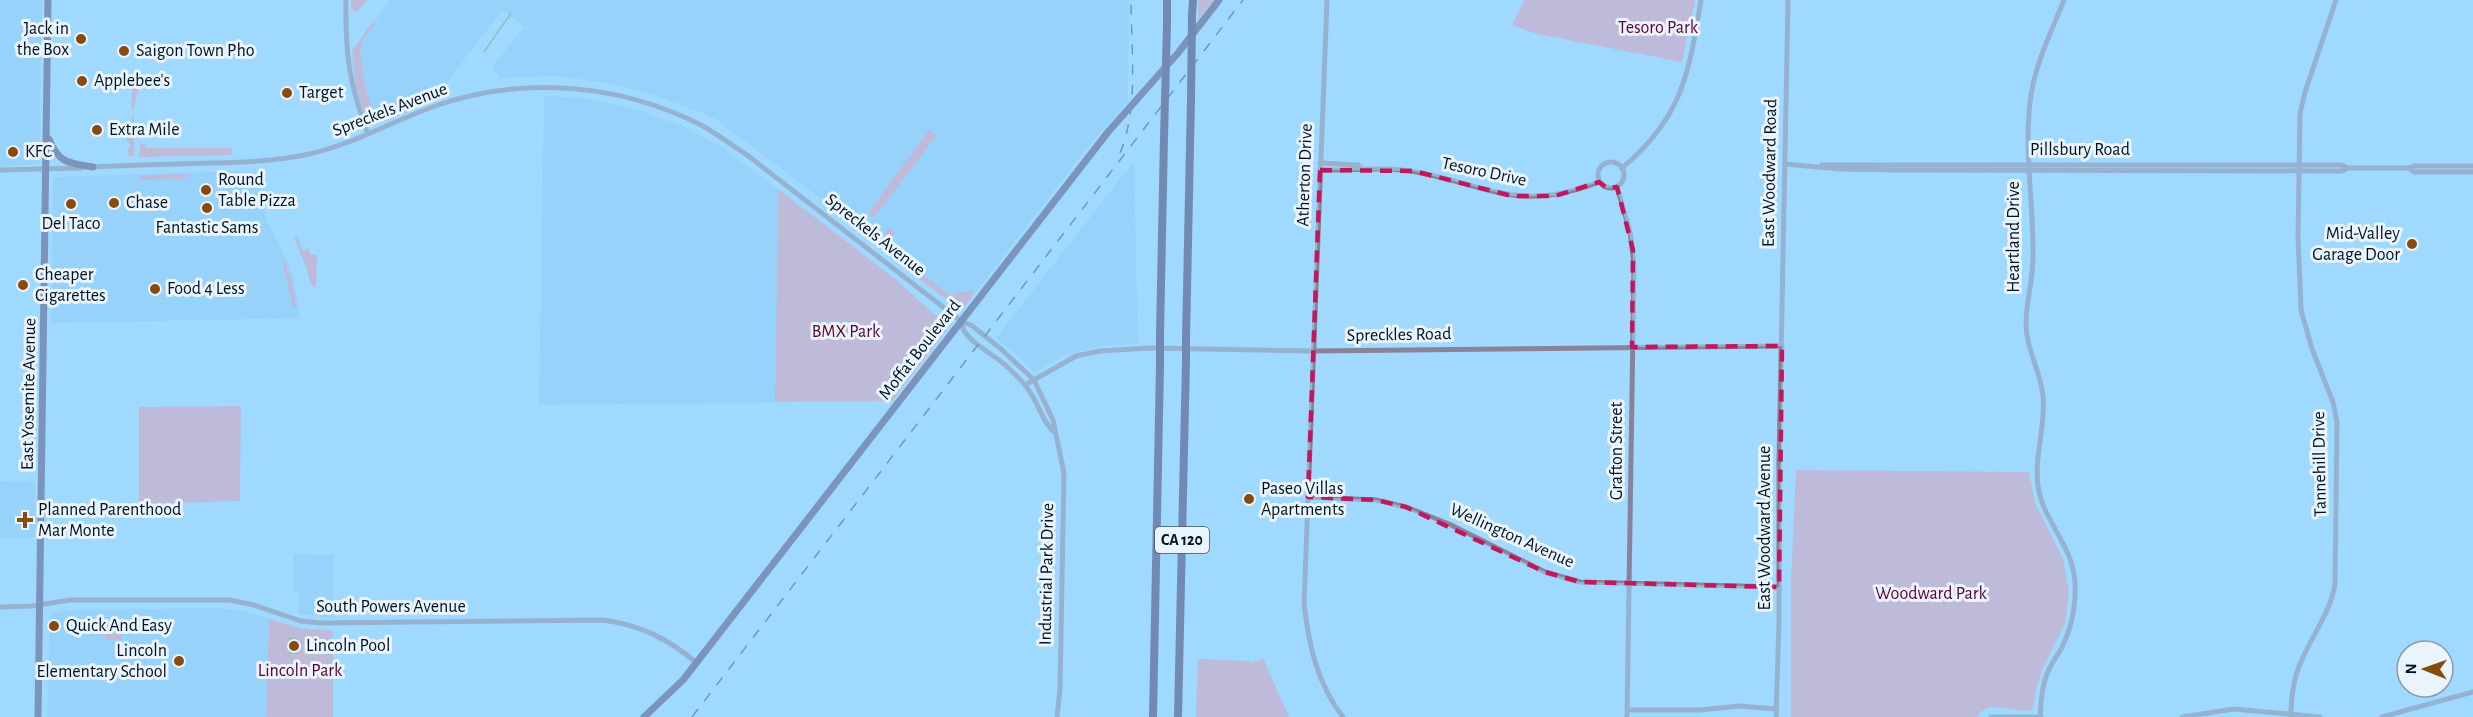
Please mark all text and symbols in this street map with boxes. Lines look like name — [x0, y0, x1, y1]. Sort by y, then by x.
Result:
park label: Tesoro Park — [1618, 19, 1699, 37]
place label: Jack in the Box — [17, 20, 69, 59]
marker: Jack in the Box — [74, 32, 88, 46]
place label: Saigon Town Pho — [136, 42, 255, 60]
marker: Saigon Town Pho — [117, 44, 131, 58]
place label: Applebee's — [94, 72, 170, 90]
marker: Applebee's — [75, 74, 89, 88]
street label: Spreckels Avenue — [330, 80, 450, 140]
place label: Target — [299, 84, 344, 102]
marker: Target — [280, 86, 294, 100]
street label: East Woodward Road — [1760, 99, 1780, 247]
place label: Extra Mile — [109, 121, 179, 139]
marker: Extra Mile — [90, 123, 104, 137]
street label: Atherton Drive — [1294, 123, 1316, 227]
street label: Pillsbury Road — [2030, 141, 2130, 159]
place label: KFC — [25, 143, 52, 161]
marker: KFC — [6, 145, 20, 159]
street label: Tesoro Drive — [1440, 154, 1528, 190]
place label: Round Table Pizza — [218, 171, 296, 210]
street label: Heartland Drive — [2005, 181, 2023, 293]
marker: Round Table Pizza — [199, 183, 213, 197]
street label: Spreckels Avenue — [822, 191, 928, 279]
place label: Chase — [126, 194, 168, 212]
marker: Chase — [107, 196, 121, 210]
marker: Del Taco — [64, 197, 78, 211]
marker: Fantastic Sams — [200, 201, 214, 215]
place label: Del Taco — [41, 215, 101, 233]
place label: Fantastic Sams — [156, 219, 258, 237]
place label: Mid-Valley Garage Door — [2312, 225, 2400, 264]
marker: Mid-Valley Garage Door — [2405, 237, 2419, 251]
place label: Cheaper Cigarettes — [35, 266, 106, 305]
marker: Cheaper Cigarettes — [16, 278, 30, 292]
place label: Food 4 Less — [167, 280, 245, 298]
marker: Food 4 Less — [148, 282, 162, 296]
street label: Moffat Boulevard — [876, 297, 964, 403]
street label: East Yosemite Avenue — [19, 318, 39, 470]
park label: BMX Park — [812, 323, 881, 341]
street label: Spreckles Road — [1346, 325, 1452, 345]
street label: Grafton Street — [1608, 401, 1626, 500]
street label: Tannehill Drive — [2310, 411, 2330, 517]
street label: East Woodward Avenue — [1756, 446, 1774, 610]
place label: Paseo Villas Apartments — [1261, 480, 1344, 519]
marker: Paseo Villas Apartments — [1242, 492, 1256, 506]
place label: Planned Parenthood Mar Monte — [38, 501, 181, 540]
street label: Wellington Avenue — [1447, 501, 1577, 571]
street label: Industrial Park Drive — [1037, 503, 1057, 645]
marker: Planned Parenthood Mar Monte — [16, 511, 34, 529]
road number: CA 120 — [1155, 527, 1209, 553]
park label: Woodward Park — [1875, 585, 1987, 603]
street label: South Powers Avenue — [316, 598, 466, 616]
place label: Quick And Easy — [66, 617, 172, 635]
marker: Quick And Easy — [47, 619, 61, 633]
place label: Lincoln Pool — [306, 637, 390, 655]
marker: Lincoln Pool — [287, 639, 301, 653]
north arrow — [2395, 639, 2455, 699]
place label: Lincoln Elementary School — [37, 642, 167, 681]
marker: Lincoln Elementary School — [172, 654, 186, 668]
park label: Lincoln Park — [258, 662, 343, 680]
text: N — [2403, 663, 2419, 674]

